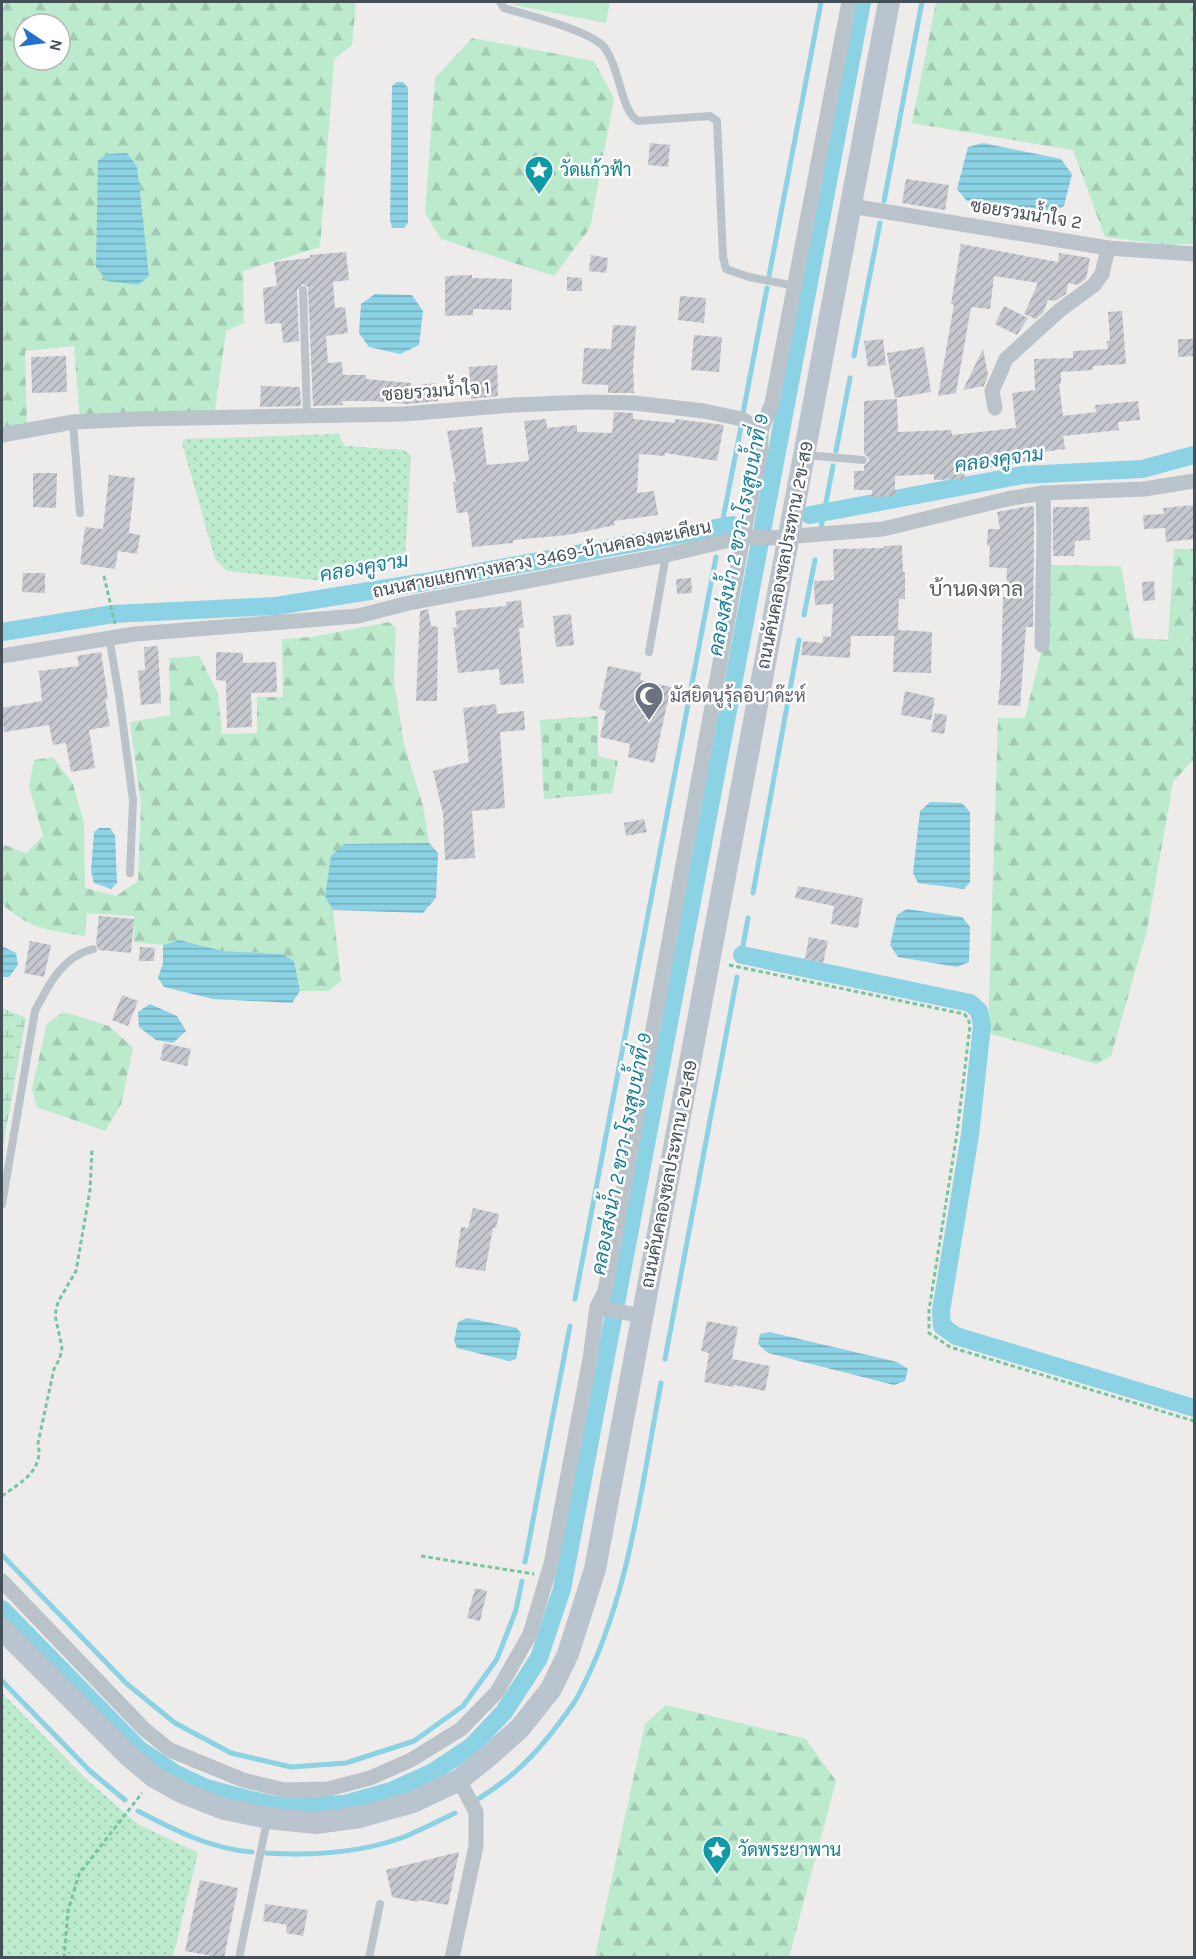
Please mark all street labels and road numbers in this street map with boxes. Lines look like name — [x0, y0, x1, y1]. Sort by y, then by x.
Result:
street label: ซอยรวมน้ำใจ 2 — [969, 189, 1084, 234]
street label: ซอยรวมน้ำใจ 1 — [381, 371, 491, 406]
street label: ถนนคันคลองชลประทาน 2ข-ส9 — [752, 439, 818, 671]
street label: ถนนสายแยกทางหลวง 3469-บ้านคลองตะเคียน — [370, 513, 713, 603]
street label: ถนนคันคลองชลประทาน 2ข-ส9 — [636, 1058, 702, 1290]

